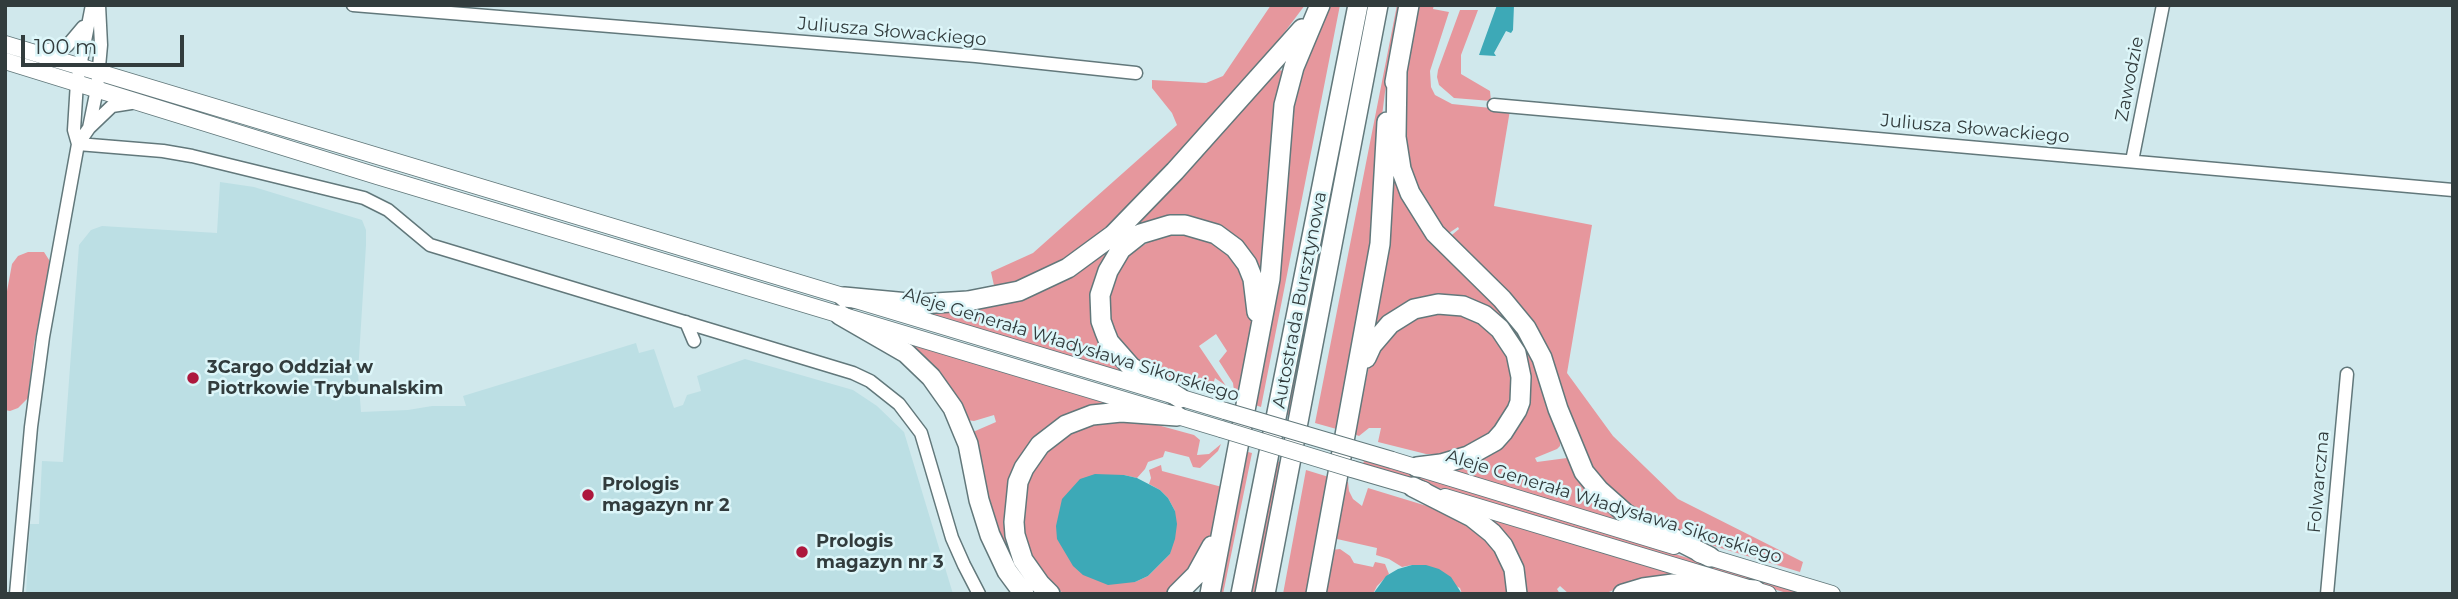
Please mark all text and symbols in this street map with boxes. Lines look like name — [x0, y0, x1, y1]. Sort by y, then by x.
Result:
street label: Juliusza Słowackiego — [797, 13, 987, 51]
scale bar — [24, 21, 187, 65]
text: 100 m — [34, 34, 97, 59]
street label: Zawodzie — [2111, 35, 2149, 123]
street label: Juliusza Słowackiego — [1880, 110, 2070, 148]
street label: Autostrada Bursztynowa — [1268, 190, 1332, 410]
street label: Aleje Generała Władysława Sikorskiego — [900, 283, 1242, 407]
place label: 3Cargo Oddział w Piotrkowie Trybunalskim — [207, 357, 443, 400]
marker: 3Cargo Oddział w Piotrkowie Trybunalskim — [185, 370, 201, 386]
street label: Folwarczna — [2304, 430, 2334, 534]
street label: Aleje Generała Władysława Sikorskiego — [1443, 445, 1785, 569]
place label: Prologis magazyn nr 2 — [602, 474, 730, 516]
marker: Prologis magazyn nr 2 — [580, 487, 596, 503]
place label: Prologis magazyn nr 3 — [816, 531, 944, 574]
marker: Prologis magazyn nr 3 — [794, 544, 810, 560]

